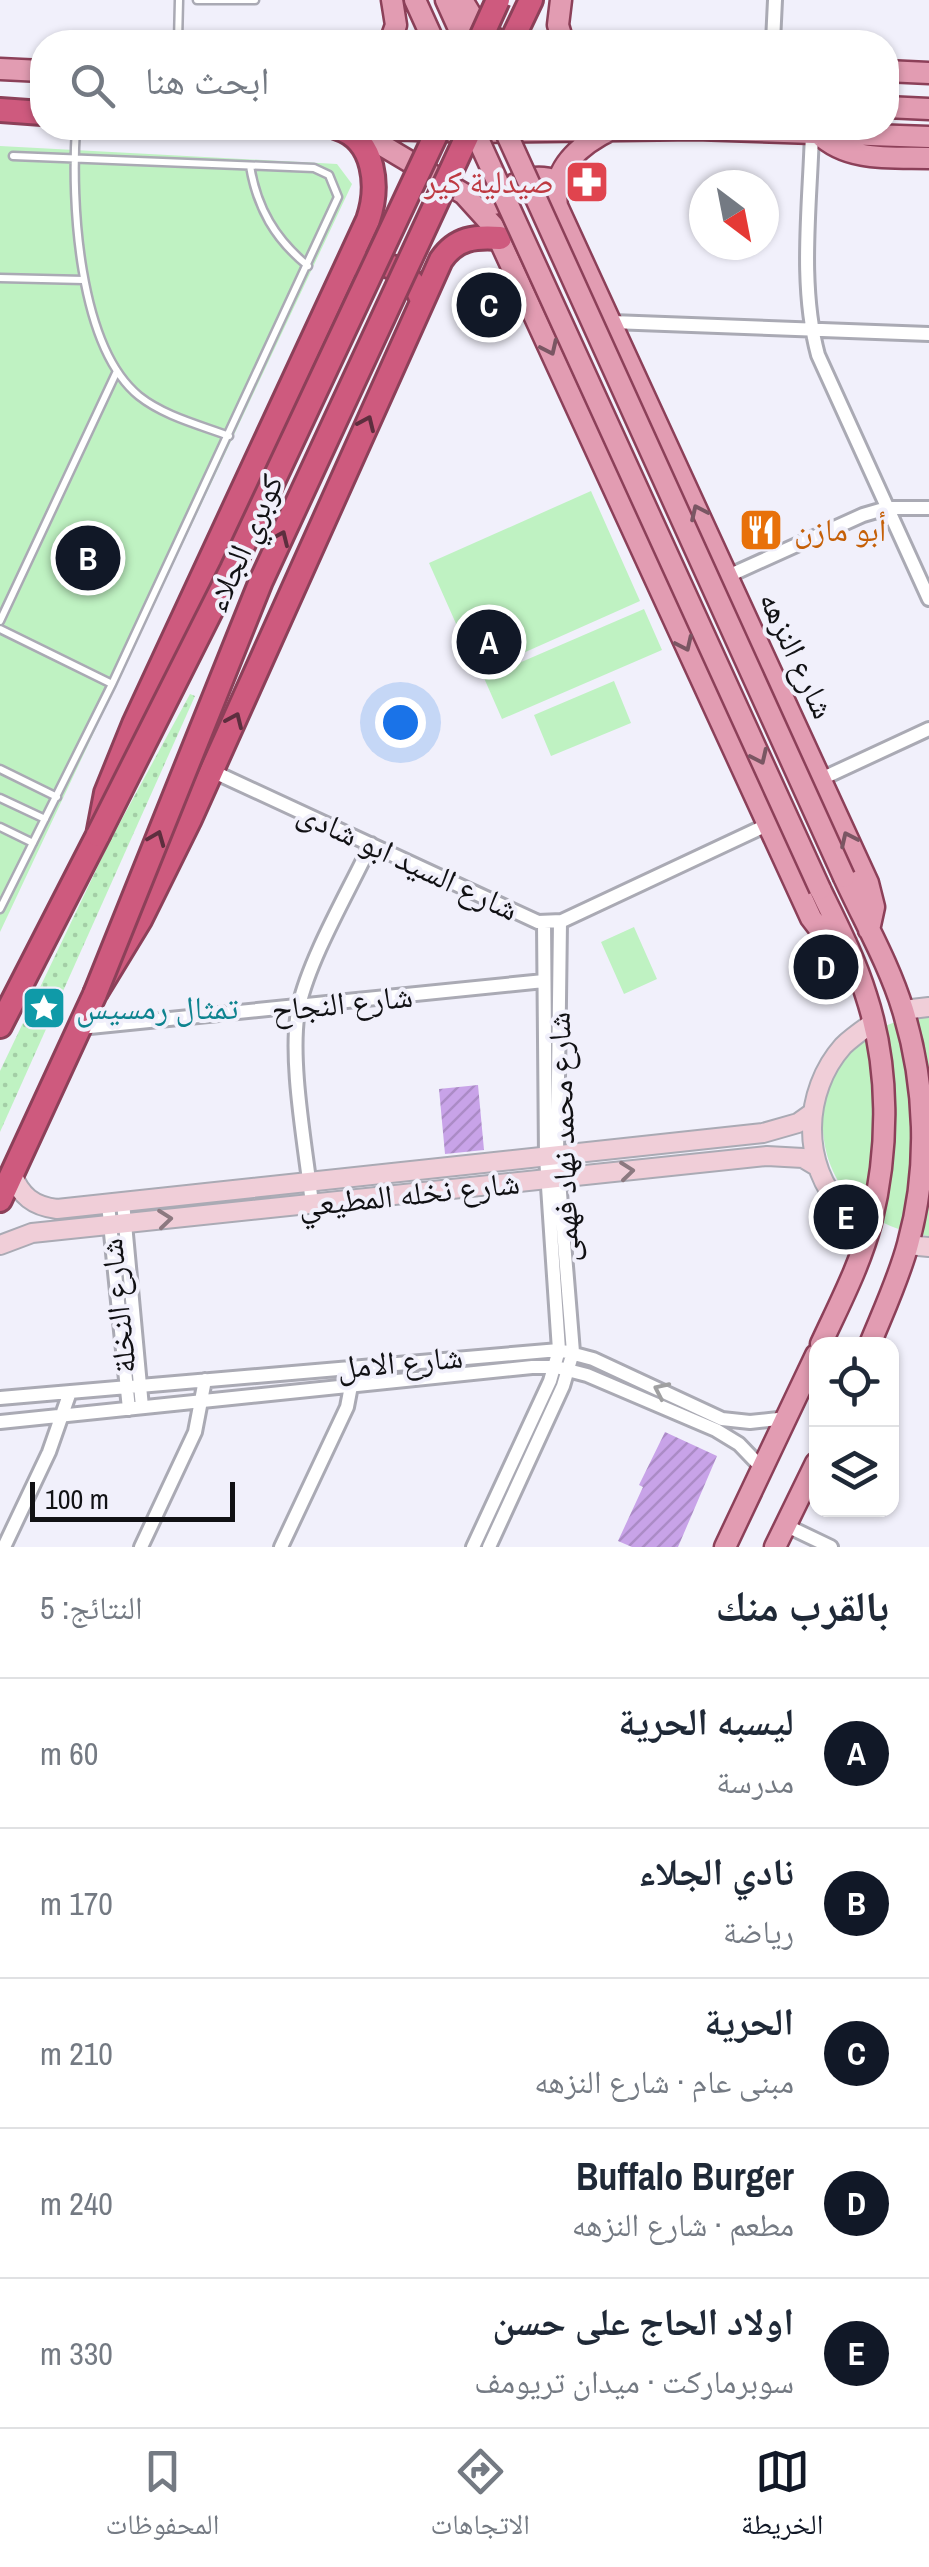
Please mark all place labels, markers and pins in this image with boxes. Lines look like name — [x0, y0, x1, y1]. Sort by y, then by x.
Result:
pharmacy icon: صيدلية كير — [564, 159, 610, 205]
place label: صيدلية كير — [423, 160, 554, 203]
pin: C — [456, 268, 522, 342]
restaurant icon: أبو مازن — [738, 507, 784, 553]
place label: أبو مازن — [794, 508, 886, 551]
pin: B — [56, 520, 120, 596]
pin: A — [456, 604, 522, 680]
pin: D — [794, 930, 858, 1004]
place icon: تمثال رمسيس — [21, 985, 67, 1031]
place label: تمثال رمسيس — [76, 986, 238, 1029]
pin: E — [814, 1180, 878, 1254]

